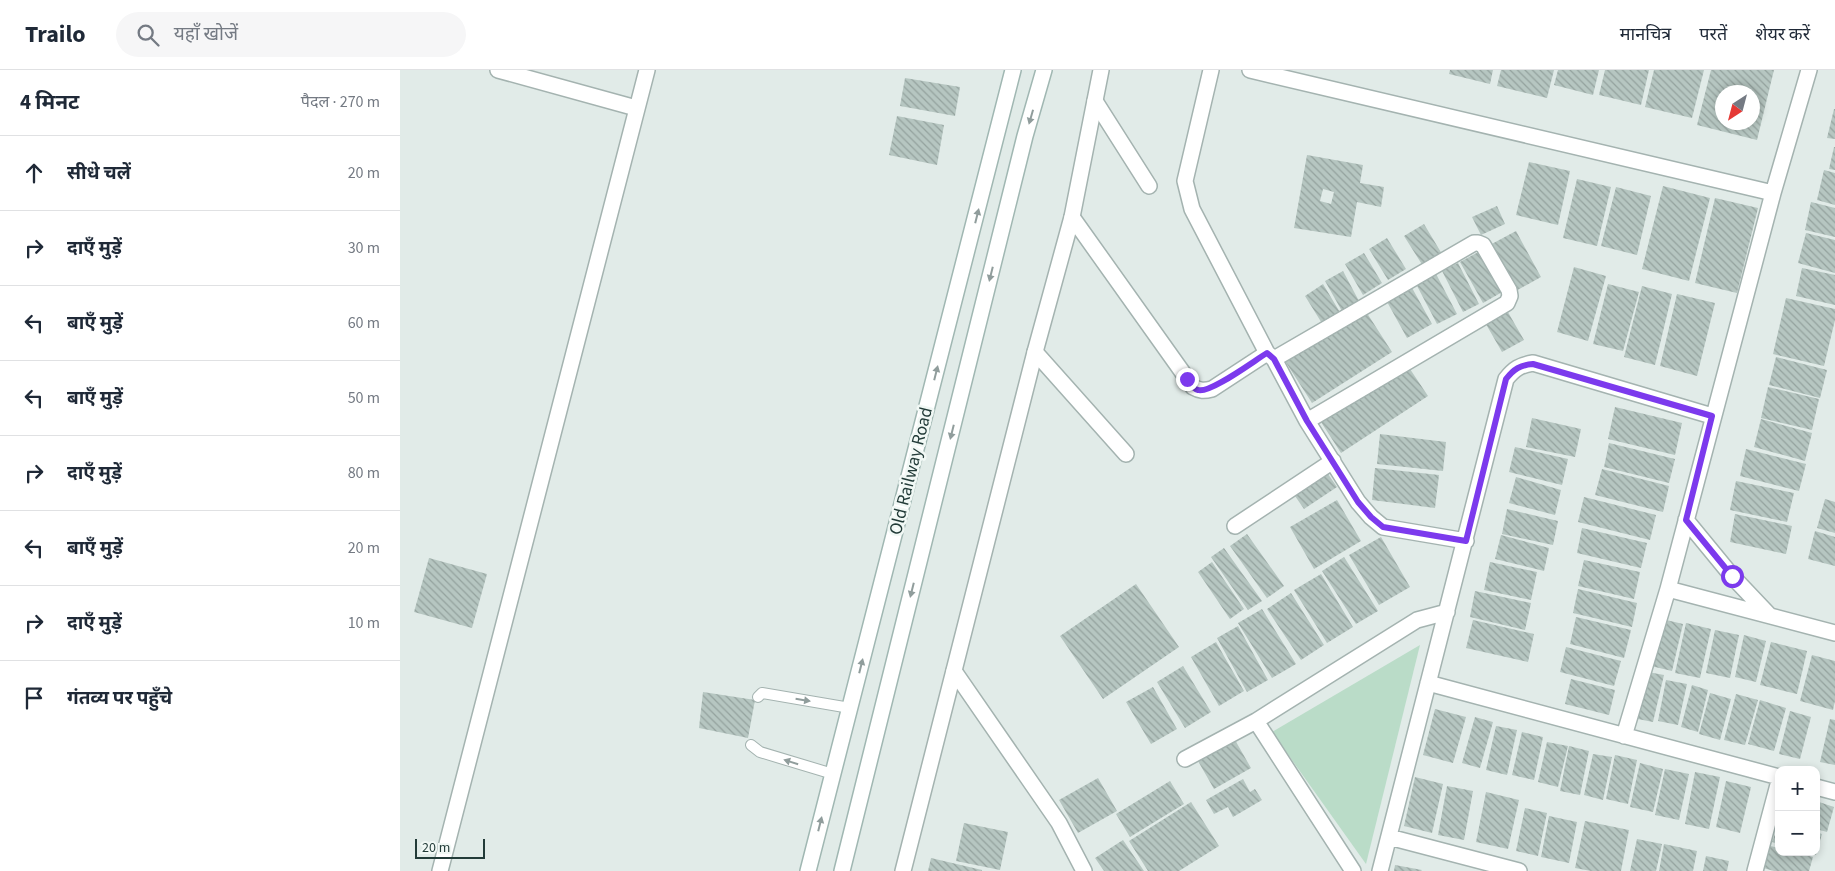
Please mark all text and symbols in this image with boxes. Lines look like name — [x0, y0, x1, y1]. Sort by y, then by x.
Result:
search box — [116, 12, 466, 57]
text: Trailo — [25, 17, 86, 52]
icon: search — [134, 21, 162, 49]
text: यहाँ खोजें — [174, 21, 238, 48]
text: मानचित्र — [1620, 22, 1671, 47]
text: परतें — [1699, 22, 1727, 47]
text: शेयर करें — [1755, 22, 1810, 47]
north arrow — [1715, 85, 1760, 130]
text: 4 मिनट — [20, 87, 79, 117]
text: पैदल · 270 m — [301, 91, 380, 113]
one-way arrow — [1026, 109, 1034, 124]
icon: ahead — [20, 159, 48, 187]
text: सीधे चलें — [67, 160, 131, 187]
text: 20 m — [348, 162, 380, 184]
one-way arrow — [973, 209, 981, 224]
icon: right — [20, 234, 48, 262]
text: दाएँ मुड़ें — [67, 235, 122, 262]
text: 30 m — [348, 237, 380, 259]
one-way arrow — [987, 267, 995, 282]
icon: left — [20, 309, 48, 337]
text: बाएँ मुड़ें — [67, 310, 123, 337]
text: 60 m — [348, 312, 380, 334]
one-way arrow — [933, 366, 941, 381]
route end — [1176, 368, 1199, 391]
icon: left — [20, 384, 48, 412]
text: बाएँ मुड़ें — [67, 385, 123, 412]
text: 50 m — [348, 387, 380, 409]
street label: Old Railway Road — [883, 404, 939, 538]
one-way arrow — [947, 424, 955, 439]
icon: right — [20, 459, 48, 487]
text: दाएँ मुड़ें — [67, 460, 122, 487]
text: 80 m — [348, 462, 380, 484]
icon: left — [20, 534, 48, 562]
text: बाएँ मुड़ें — [67, 535, 123, 562]
text: 20 m — [348, 537, 380, 559]
route start — [1721, 565, 1744, 588]
one-way arrow — [908, 582, 916, 597]
icon: right — [20, 609, 48, 637]
text: दाएँ मुड़ें — [67, 610, 122, 637]
text: 10 m — [348, 612, 380, 634]
one-way arrow — [857, 659, 865, 674]
icon: arrive — [20, 684, 48, 712]
text: गंतव्य पर पहुँचे — [67, 685, 172, 712]
one-way arrow — [796, 696, 812, 704]
one-way arrow — [783, 757, 798, 765]
map controls — [1775, 766, 1820, 856]
button: + — [1775, 766, 1820, 811]
button: − — [1775, 811, 1820, 856]
one-way arrow — [817, 816, 825, 831]
scale bar — [415, 836, 485, 859]
text: 20 m — [422, 838, 450, 858]

